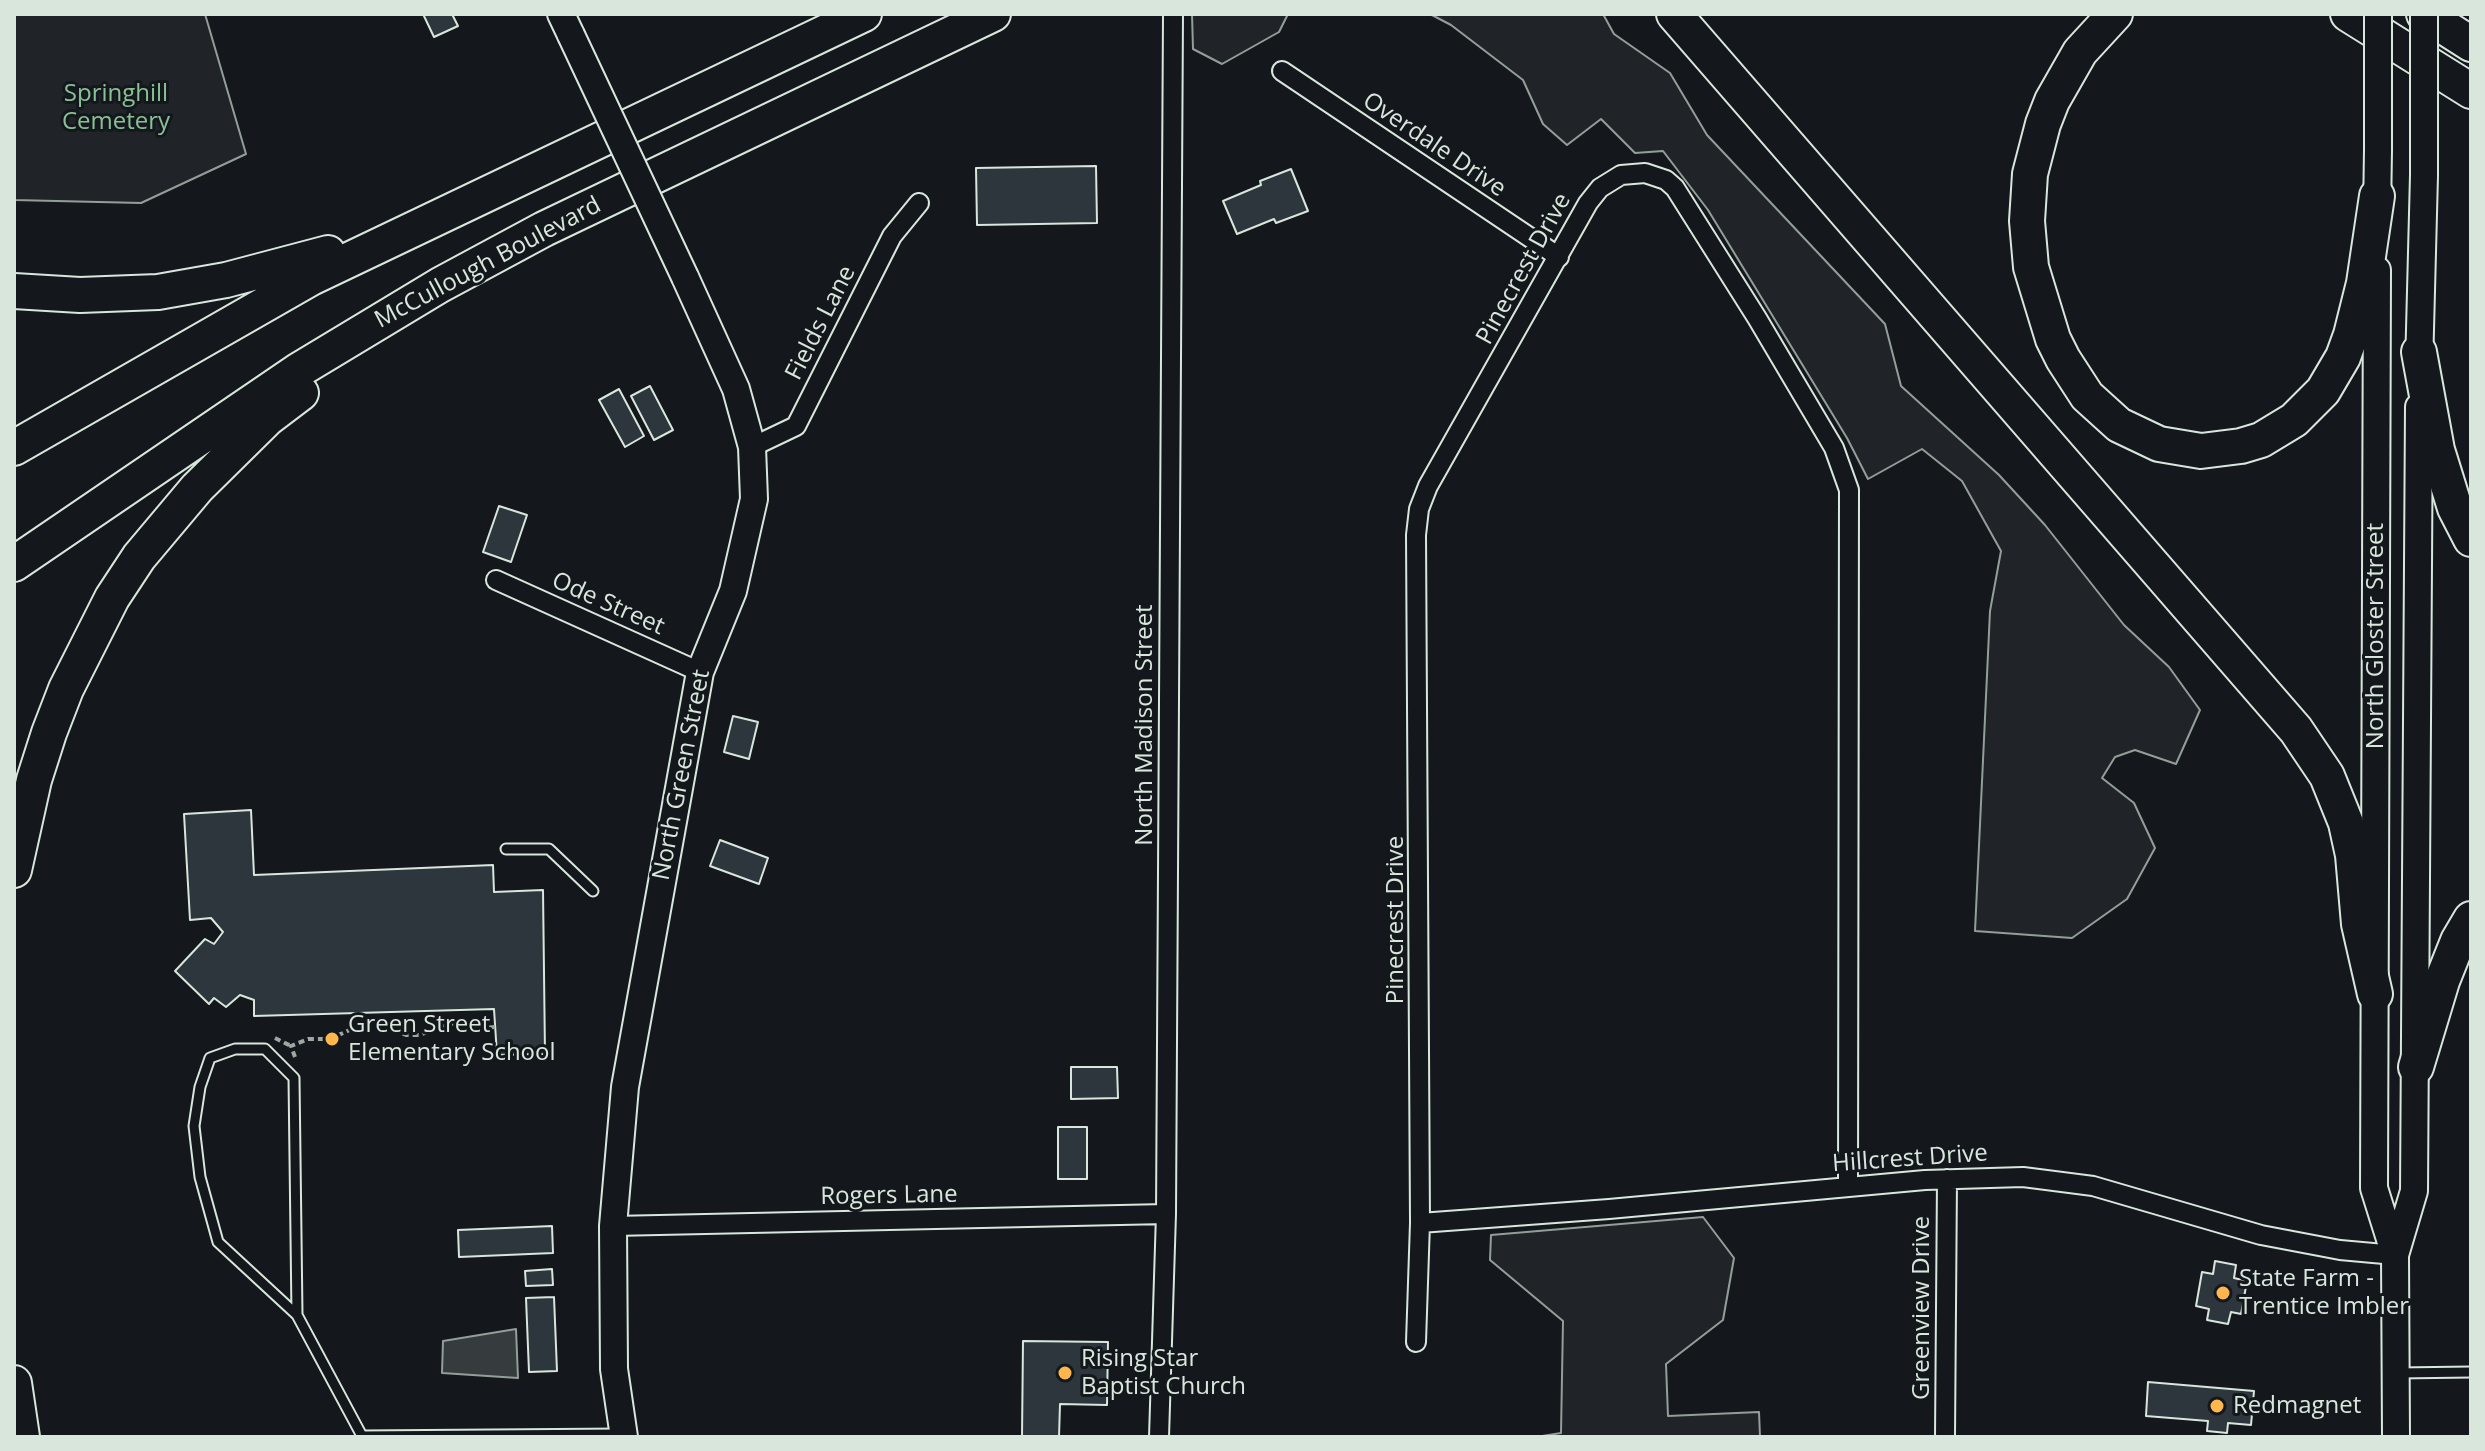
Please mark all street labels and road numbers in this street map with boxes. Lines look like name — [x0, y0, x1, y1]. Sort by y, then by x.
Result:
street label: Overdale Drive — [1357, 87, 1511, 203]
street label: Pinecrest Drive — [1471, 188, 1577, 350]
street label: McCullough Boulevard — [370, 191, 606, 335]
street label: Fields Lane — [780, 261, 862, 385]
street label: North Gloster Street — [2362, 523, 2390, 749]
street label: Ode Street — [547, 566, 669, 642]
street label: North Madison Street — [1131, 604, 1159, 846]
street label: North Green Street — [647, 667, 717, 883]
street label: Pinecrest Drive — [1382, 836, 1410, 1004]
street label: Hillcrest Drive — [1831, 1139, 1989, 1179]
street label: Rogers Lane — [820, 1180, 958, 1212]
street label: Greenview Drive — [1908, 1216, 1936, 1400]

